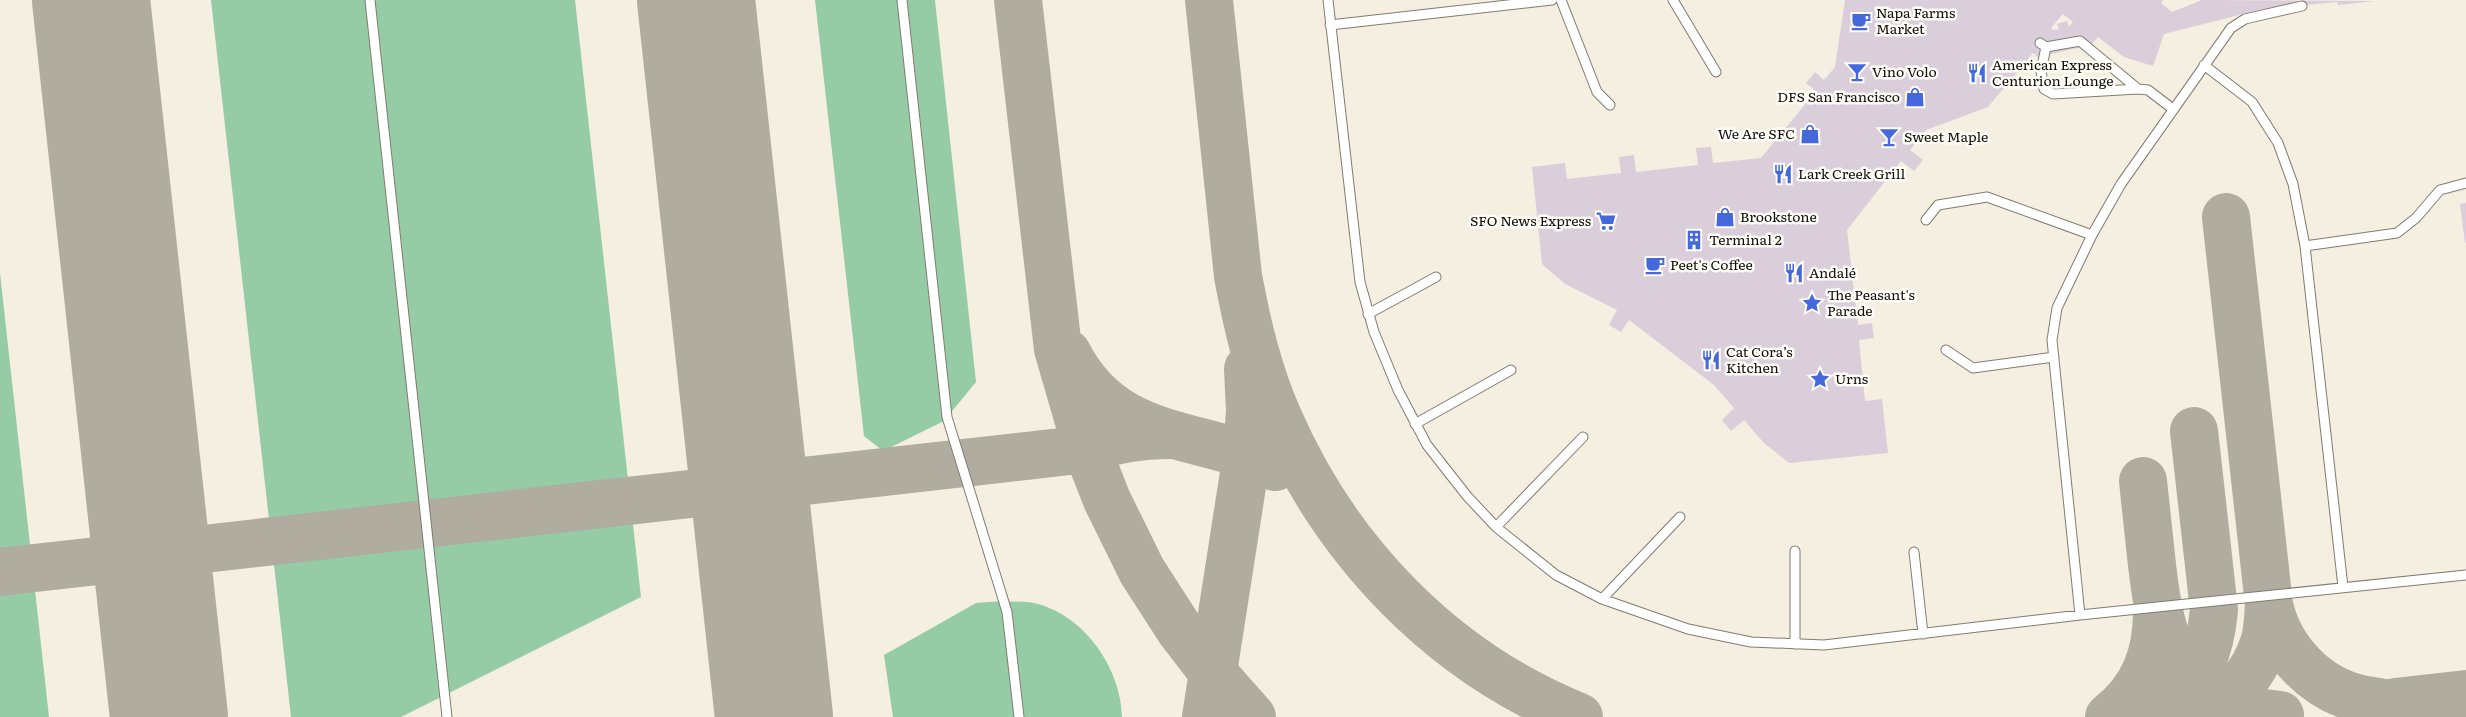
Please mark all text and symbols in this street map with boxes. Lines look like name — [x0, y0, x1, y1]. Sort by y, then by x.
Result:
place label: Napa Farms Market — [1876, 2, 1955, 38]
cafe icon: Napa Farms Market — [1850, 10, 1872, 32]
place label: American Express Centurion Lounge — [1992, 54, 2114, 90]
bar icon: Vino Volo — [1846, 61, 1868, 83]
place label: Vino Volo — [1872, 61, 1937, 81]
restaurant icon: American Express Centurion Lounge — [1966, 62, 1988, 84]
place label: DFS San Francisco — [1777, 86, 1900, 106]
shop icon: DFS San Francisco — [1904, 86, 1926, 108]
place label: We Are SFC — [1718, 123, 1795, 143]
shop icon: We Are SFC — [1799, 123, 1821, 145]
bar icon: Sweet Maple — [1878, 126, 1900, 148]
place label: Sweet Maple — [1904, 126, 1988, 146]
restaurant icon: Lark Creek Grill — [1772, 163, 1794, 185]
place label: Lark Creek Grill — [1798, 163, 1905, 183]
shop icon: Brookstone — [1714, 206, 1736, 228]
place label: Brookstone — [1740, 206, 1817, 226]
place label: SFO News Express — [1470, 210, 1591, 230]
supermarket icon: SFO News Express — [1595, 210, 1617, 232]
building icon: Terminal 2 — [1683, 229, 1705, 251]
place label: Terminal 2 — [1709, 229, 1782, 249]
cafe icon: Peet's Coffee — [1644, 254, 1666, 276]
place label: Peet's Coffee — [1670, 254, 1753, 274]
restaurant icon: Andalé — [1783, 262, 1805, 284]
place label: Andalé — [1809, 262, 1856, 282]
place label: The Peasant's Parade — [1827, 284, 1915, 320]
place icon: The Peasant's Parade — [1801, 292, 1823, 314]
place label: Cat Cora’s Kitchen — [1726, 341, 1793, 377]
restaurant icon: Cat Cora’s Kitchen — [1700, 349, 1722, 371]
place icon: Urns — [1809, 368, 1831, 390]
place label: Urns — [1835, 368, 1868, 388]

